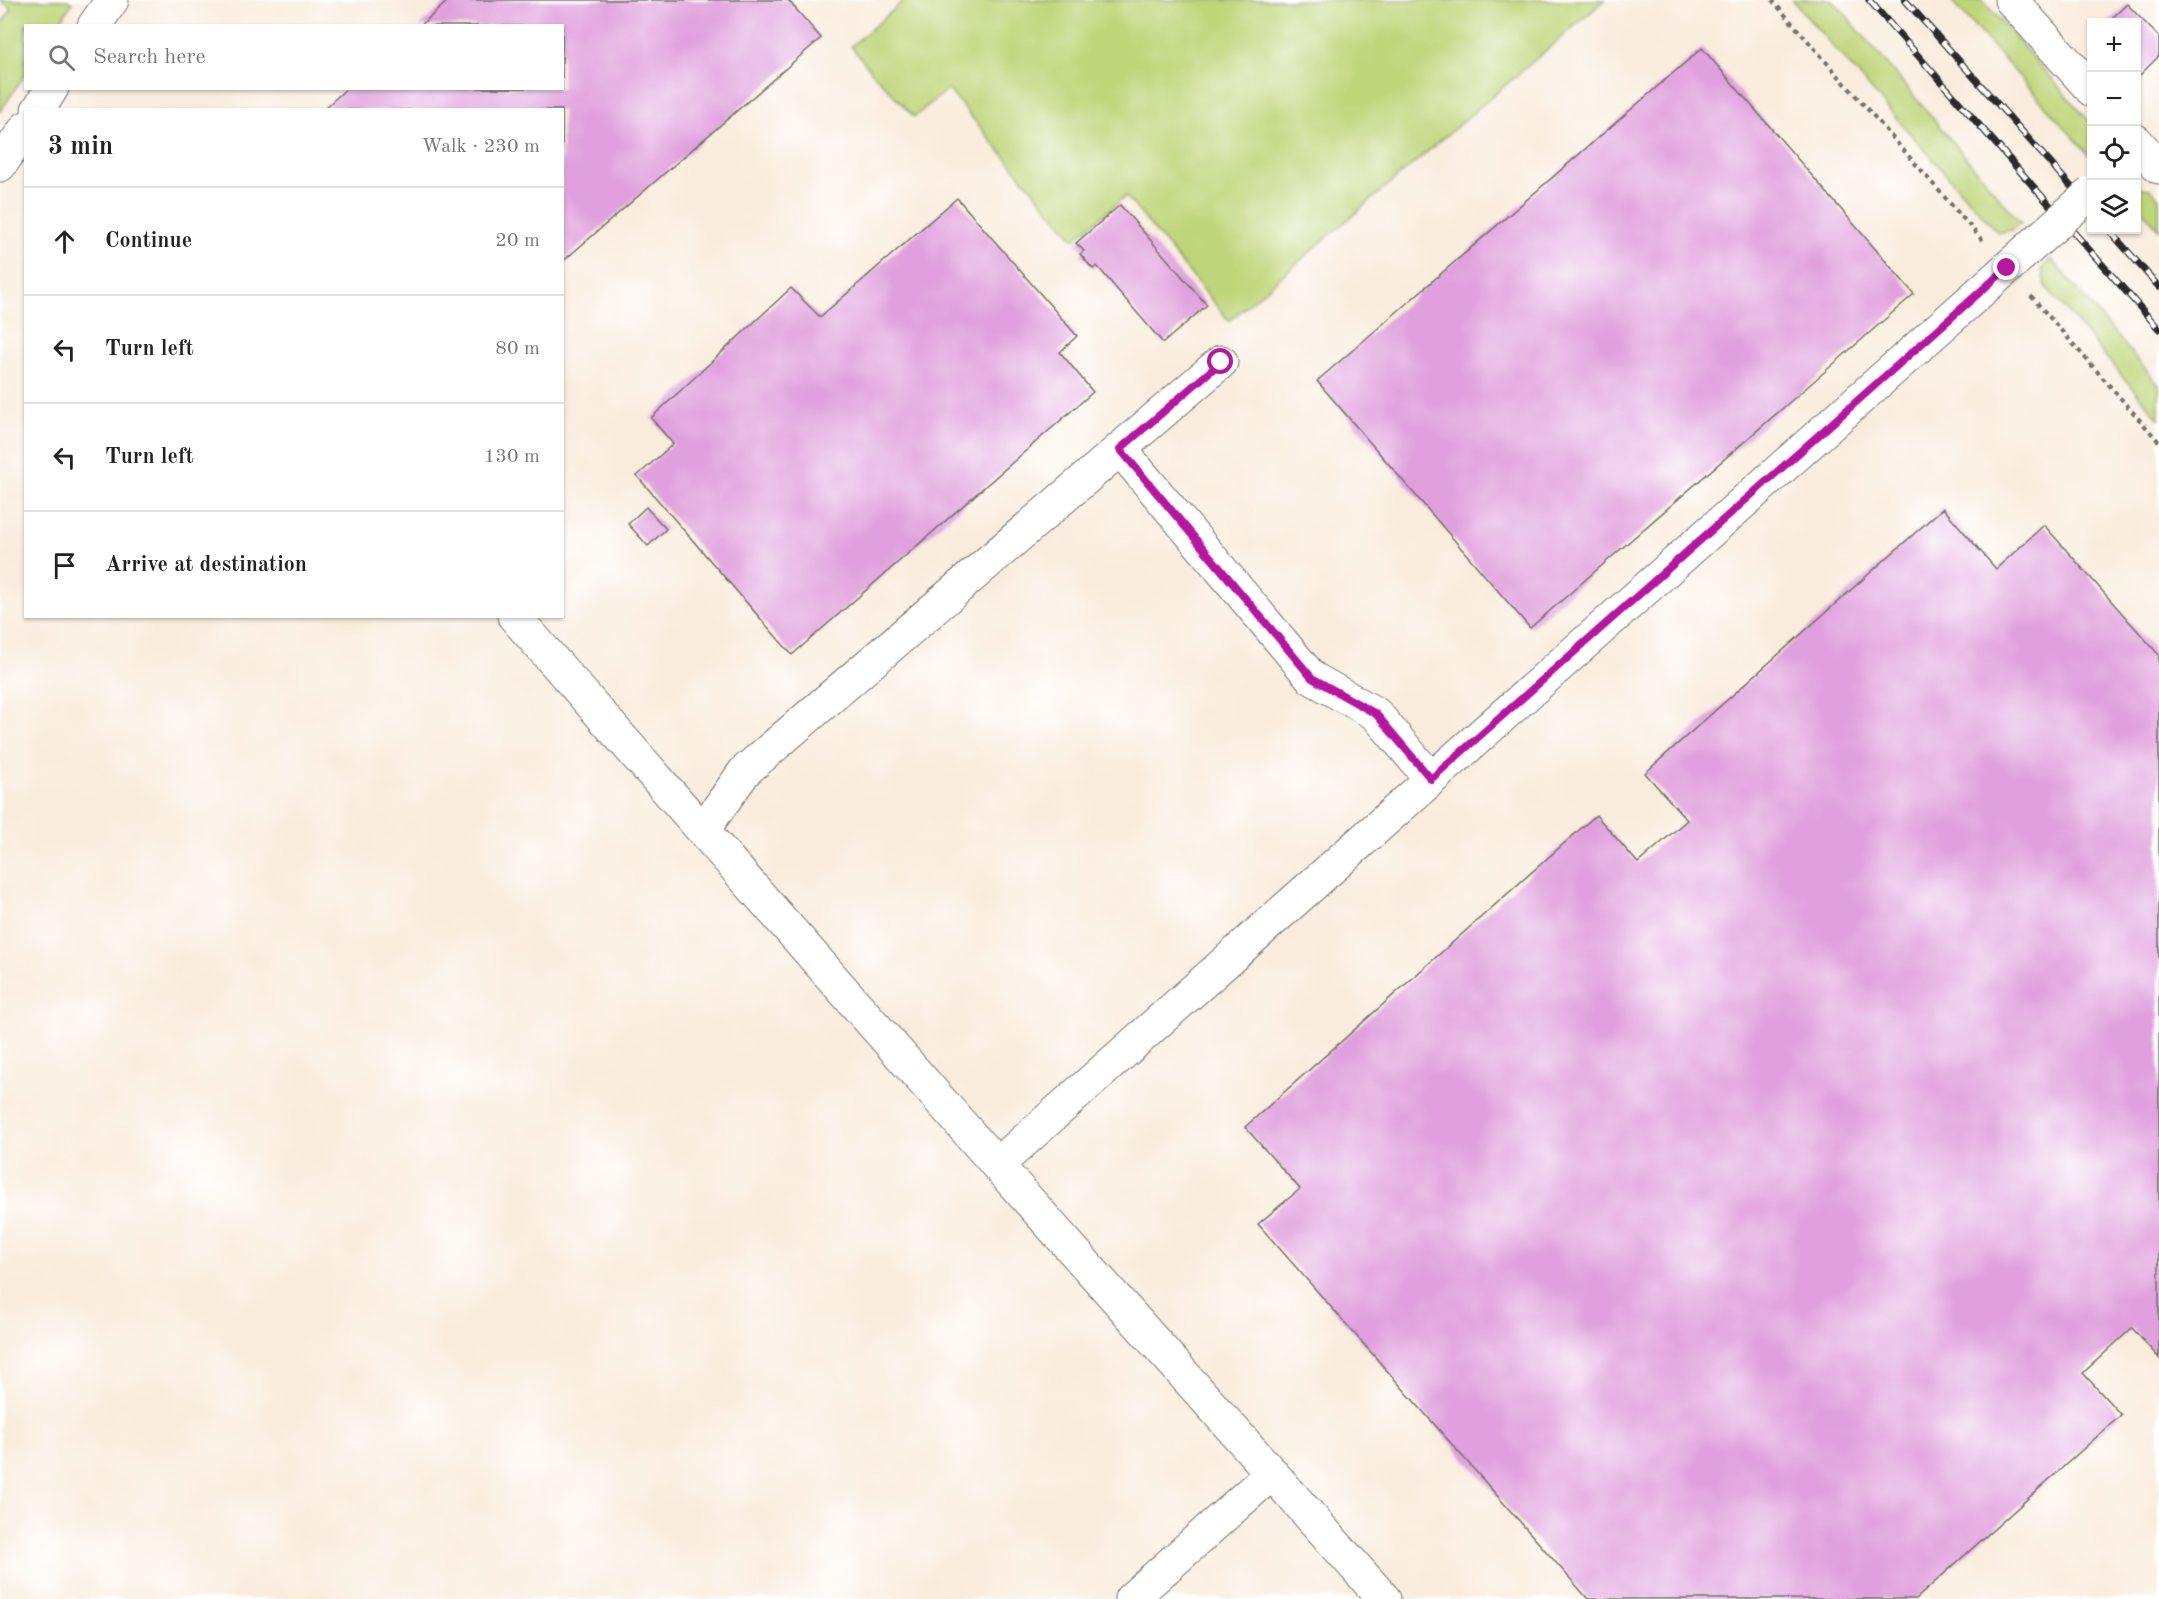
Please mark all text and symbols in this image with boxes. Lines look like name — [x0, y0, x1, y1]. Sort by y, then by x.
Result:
map controls — [2087, 18, 2141, 234]
button: + — [2087, 18, 2141, 72]
search box — [24, 24, 564, 90]
icon: search — [45, 41, 78, 74]
text: Search here — [93, 46, 206, 68]
button: − — [2087, 72, 2141, 126]
button: locate — [2087, 126, 2141, 180]
text: 3 min — [48, 134, 113, 160]
text: Walk · 230 m — [421, 137, 540, 157]
button: layers — [2087, 180, 2141, 234]
icon: ahead — [48, 225, 81, 258]
text: Continue — [105, 230, 192, 252]
text: 20 m — [495, 231, 540, 251]
route end — [1993, 254, 2019, 280]
icon: left — [48, 333, 81, 366]
text: Turn left — [105, 338, 194, 360]
text: 80 m — [495, 339, 540, 359]
route start — [1207, 348, 1233, 374]
icon: left — [48, 441, 81, 474]
text: Turn left — [105, 446, 194, 468]
text: 130 m — [484, 447, 540, 467]
icon: arrive — [48, 549, 81, 582]
text: Arrive at destination — [105, 554, 307, 576]

